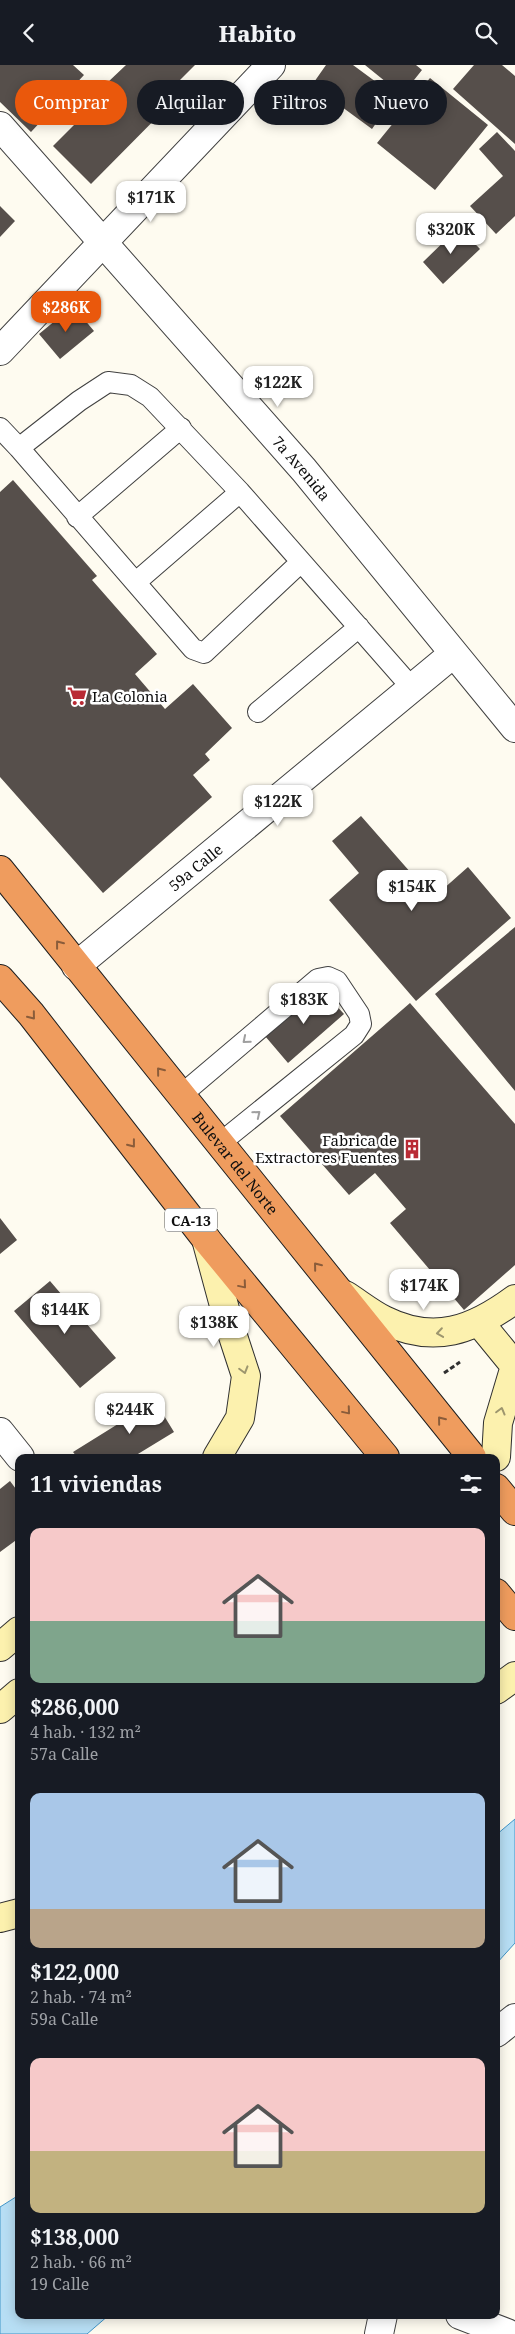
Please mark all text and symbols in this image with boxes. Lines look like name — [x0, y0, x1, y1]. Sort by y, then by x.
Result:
text: Habito — [219, 18, 296, 48]
icon: back — [15, 19, 43, 47]
icon: search — [472, 19, 500, 47]
chip: Comprar — [15, 80, 127, 125]
chip: Alquilar — [137, 80, 244, 125]
chip: Filtros — [254, 80, 345, 125]
chip: Nuevo — [355, 80, 447, 125]
pin: $171K — [116, 181, 186, 223]
text: $171K — [127, 186, 175, 208]
pin: $320K — [416, 213, 486, 255]
text: $320K — [427, 218, 475, 240]
pin: $286K — [31, 291, 101, 333]
text: $286K — [42, 296, 90, 318]
pin: $122K — [243, 365, 313, 408]
text: $122K — [254, 371, 302, 393]
street label: 7a Avenida — [268, 431, 335, 505]
supermarket icon: La Colonia — [66, 685, 88, 707]
place label: La Colonia — [92, 686, 168, 706]
pin: $122K — [243, 785, 313, 827]
text: $122K — [254, 790, 302, 812]
street label: 59a Calle — [164, 839, 226, 895]
pin: $154K — [377, 869, 447, 912]
text: $154K — [388, 875, 436, 897]
one-way arrow — [56, 941, 64, 950]
pin: $183K — [269, 983, 339, 1025]
text: $183K — [280, 988, 328, 1010]
one-way arrow — [27, 1010, 36, 1019]
one-way arrow — [242, 1034, 251, 1043]
one-way arrow — [157, 1067, 166, 1077]
street label: Bulevar del Norte — [188, 1107, 283, 1219]
one-way arrow — [251, 1111, 260, 1119]
place label: Fabrica de Extractores Fuentes — [255, 1130, 397, 1167]
one-way arrow — [126, 1138, 135, 1148]
building icon: Fabrica de Extractores Fuentes — [401, 1138, 423, 1160]
road number: CA-13 — [165, 1209, 217, 1231]
one-way arrow — [314, 1263, 322, 1272]
pin: $174K — [389, 1269, 459, 1311]
text: $174K — [400, 1274, 448, 1296]
one-way arrow — [238, 1279, 246, 1288]
pin: $144K — [30, 1293, 100, 1335]
text: $144K — [41, 1298, 89, 1320]
pin: $138K — [179, 1305, 249, 1348]
text: $138K — [190, 1311, 238, 1333]
one-way arrow — [435, 1327, 444, 1337]
one-way arrow — [238, 1365, 248, 1374]
pin: $244K — [95, 1393, 165, 1435]
text: $244K — [106, 1398, 154, 1420]
one-way arrow — [341, 1405, 350, 1414]
one-way arrow — [495, 1406, 506, 1415]
one-way arrow — [437, 1416, 446, 1425]
text: 11 viviendas — [30, 1470, 162, 1498]
icon: filters — [457, 1470, 485, 1498]
icon: home — [213, 1561, 303, 1651]
text: $286,000 — [30, 1693, 119, 1721]
text: 4 hab. · 132 m² — [30, 1721, 141, 1743]
text: 57a Calle — [30, 1743, 98, 1765]
icon: home — [213, 1826, 303, 1916]
text: $122,000 — [30, 1958, 119, 1986]
text: 2 hab. · 74 m² — [30, 1986, 132, 2008]
text: 59a Calle — [30, 2008, 98, 2030]
icon: home — [213, 2091, 303, 2181]
text: $138,000 — [30, 2223, 119, 2251]
text: 2 hab. · 66 m² — [30, 2251, 132, 2273]
text: 19 Calle — [30, 2273, 89, 2295]

